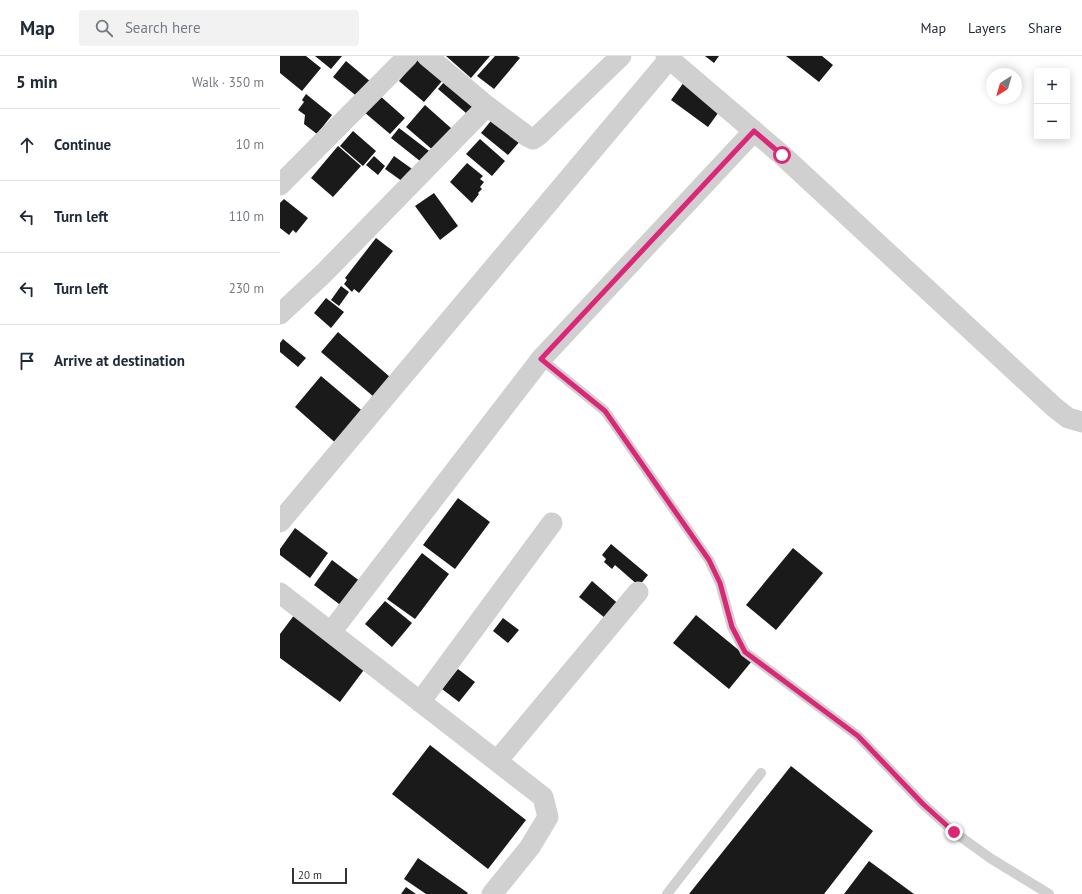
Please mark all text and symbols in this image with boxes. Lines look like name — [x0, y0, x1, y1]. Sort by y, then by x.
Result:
search box — [79, 10, 359, 46]
text: Map — [20, 16, 55, 40]
icon: search — [93, 17, 115, 39]
text: Search here — [125, 18, 201, 37]
text: Map — [920, 19, 946, 37]
text: Layers — [968, 19, 1006, 37]
text: Share — [1028, 19, 1062, 37]
north arrow — [986, 68, 1022, 104]
map controls — [1034, 68, 1070, 140]
button: + — [1034, 68, 1070, 104]
text: 5 min — [16, 71, 57, 93]
text: Walk · 350 m — [192, 74, 264, 91]
button: − — [1034, 104, 1070, 140]
icon: ahead — [16, 134, 38, 156]
text: Continue — [54, 135, 111, 154]
text: 10 m — [236, 136, 264, 153]
route start — [773, 146, 791, 164]
icon: left — [16, 206, 38, 228]
text: Turn left — [54, 207, 108, 226]
text: 110 m — [229, 208, 264, 225]
icon: left — [16, 278, 38, 300]
text: Turn left — [54, 279, 108, 298]
text: 230 m — [229, 280, 264, 297]
icon: arrive — [16, 350, 38, 372]
text: Arrive at destination — [54, 351, 185, 370]
route end — [945, 823, 963, 841]
scale bar — [292, 866, 347, 885]
text: 20 m — [298, 868, 322, 882]

